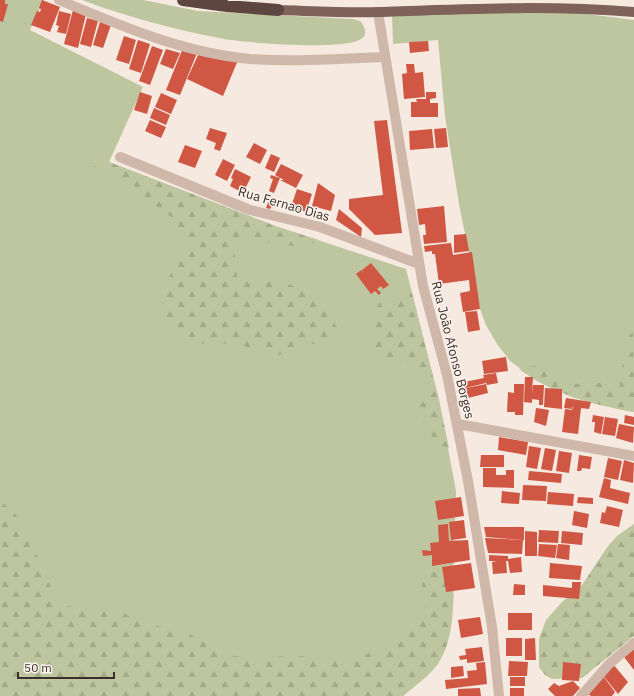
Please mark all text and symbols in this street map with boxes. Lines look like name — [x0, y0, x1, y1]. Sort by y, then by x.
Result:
street label: Rua Fernao Dias — [236, 183, 332, 225]
street label: Rua João Afonso Borges — [428, 279, 478, 421]
scale bar — [18, 654, 114, 680]
text: 50 m — [24, 660, 52, 675]

